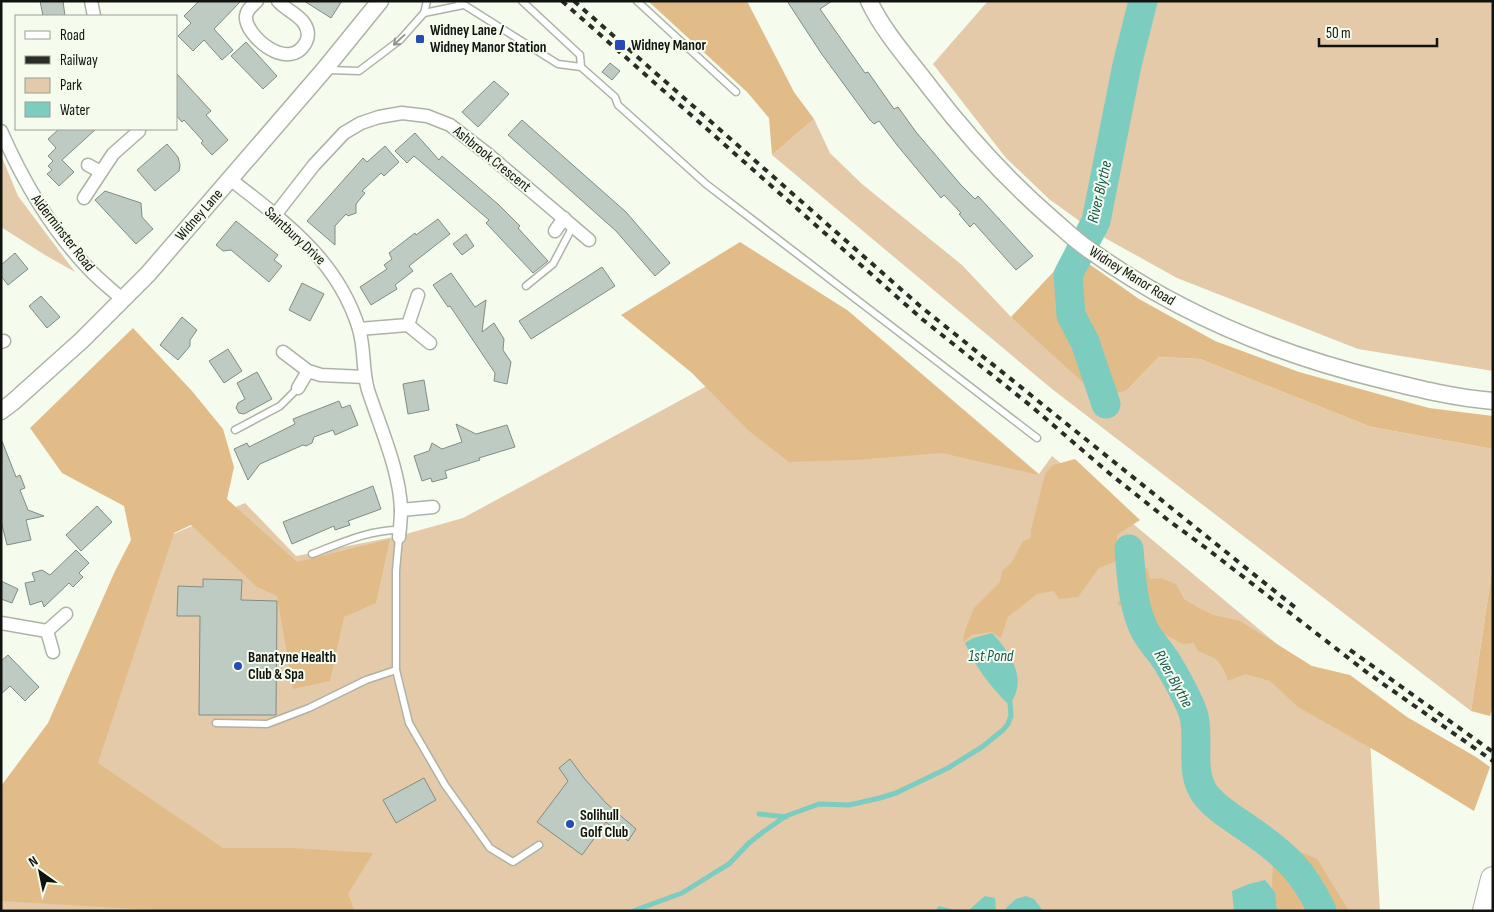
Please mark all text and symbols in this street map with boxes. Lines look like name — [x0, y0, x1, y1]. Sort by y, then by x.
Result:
legend — [15, 15, 178, 130]
scale bar — [1319, 15, 1436, 47]
place label: Widney Lane / Widney Manor Station — [430, 21, 546, 57]
text: 50 m — [1326, 24, 1351, 43]
text: Road — [60, 26, 85, 45]
marker: Widney Lane / Widney Manor Station — [414, 33, 426, 45]
one-way arrow — [393, 34, 406, 46]
place label: Widney Manor — [631, 36, 706, 55]
marker: Widney Manor — [613, 38, 627, 52]
text: Railway — [60, 51, 98, 70]
text: Park — [60, 76, 82, 95]
text: Water — [60, 101, 91, 120]
street label: Ashbrook Crescent — [448, 121, 535, 197]
water label: River Blythe — [1084, 159, 1116, 225]
street label: Widney Lane — [171, 185, 227, 245]
street label: Alderminster Road — [26, 190, 99, 275]
street label: Saintbury Drive — [260, 203, 330, 269]
street label: Widney Manor Road — [1085, 242, 1179, 310]
water label: 1st Pond — [969, 647, 1014, 666]
water label: River Blythe — [1149, 647, 1197, 711]
place label: Banatyne Health Club & Spa — [248, 648, 336, 684]
marker: Banatyne Health Club & Spa — [232, 660, 244, 672]
place label: Solihull Golf Club — [580, 806, 628, 842]
marker: Solihull Golf Club — [564, 818, 576, 830]
north arrow — [15, 847, 65, 897]
text: N — [25, 852, 41, 871]

